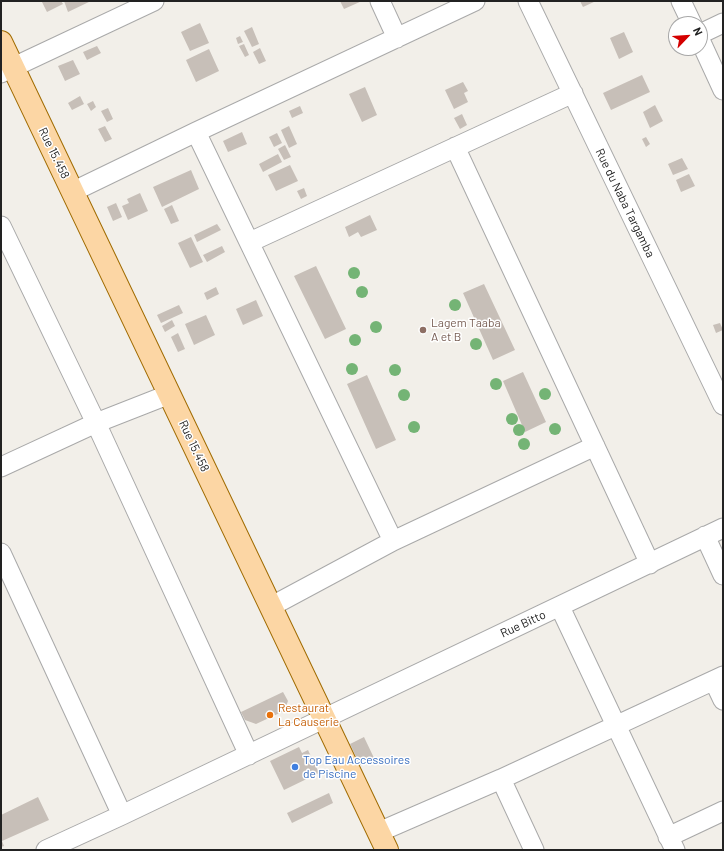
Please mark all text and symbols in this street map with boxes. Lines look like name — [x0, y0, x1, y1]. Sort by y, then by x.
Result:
north arrow — [668, 16, 708, 56]
text: N — [691, 25, 706, 37]
street label: Rue 15.458 — [35, 125, 73, 181]
street label: Rue du Naba Targamba — [592, 146, 658, 260]
place label: Lagem Taaba A et B — [431, 316, 501, 344]
marker: Lagem Taaba A et B — [418, 325, 428, 335]
street label: Rue 15.458 — [176, 418, 212, 474]
street label: Rue Bitto — [498, 607, 548, 641]
place label: Restaurat La Causerie — [278, 701, 339, 729]
marker: Restaurat La Causerie — [265, 710, 275, 720]
place label: Top Eau Accessoires de Piscine — [303, 753, 410, 781]
marker: Top Eau Accessoires de Piscine — [290, 762, 300, 772]

